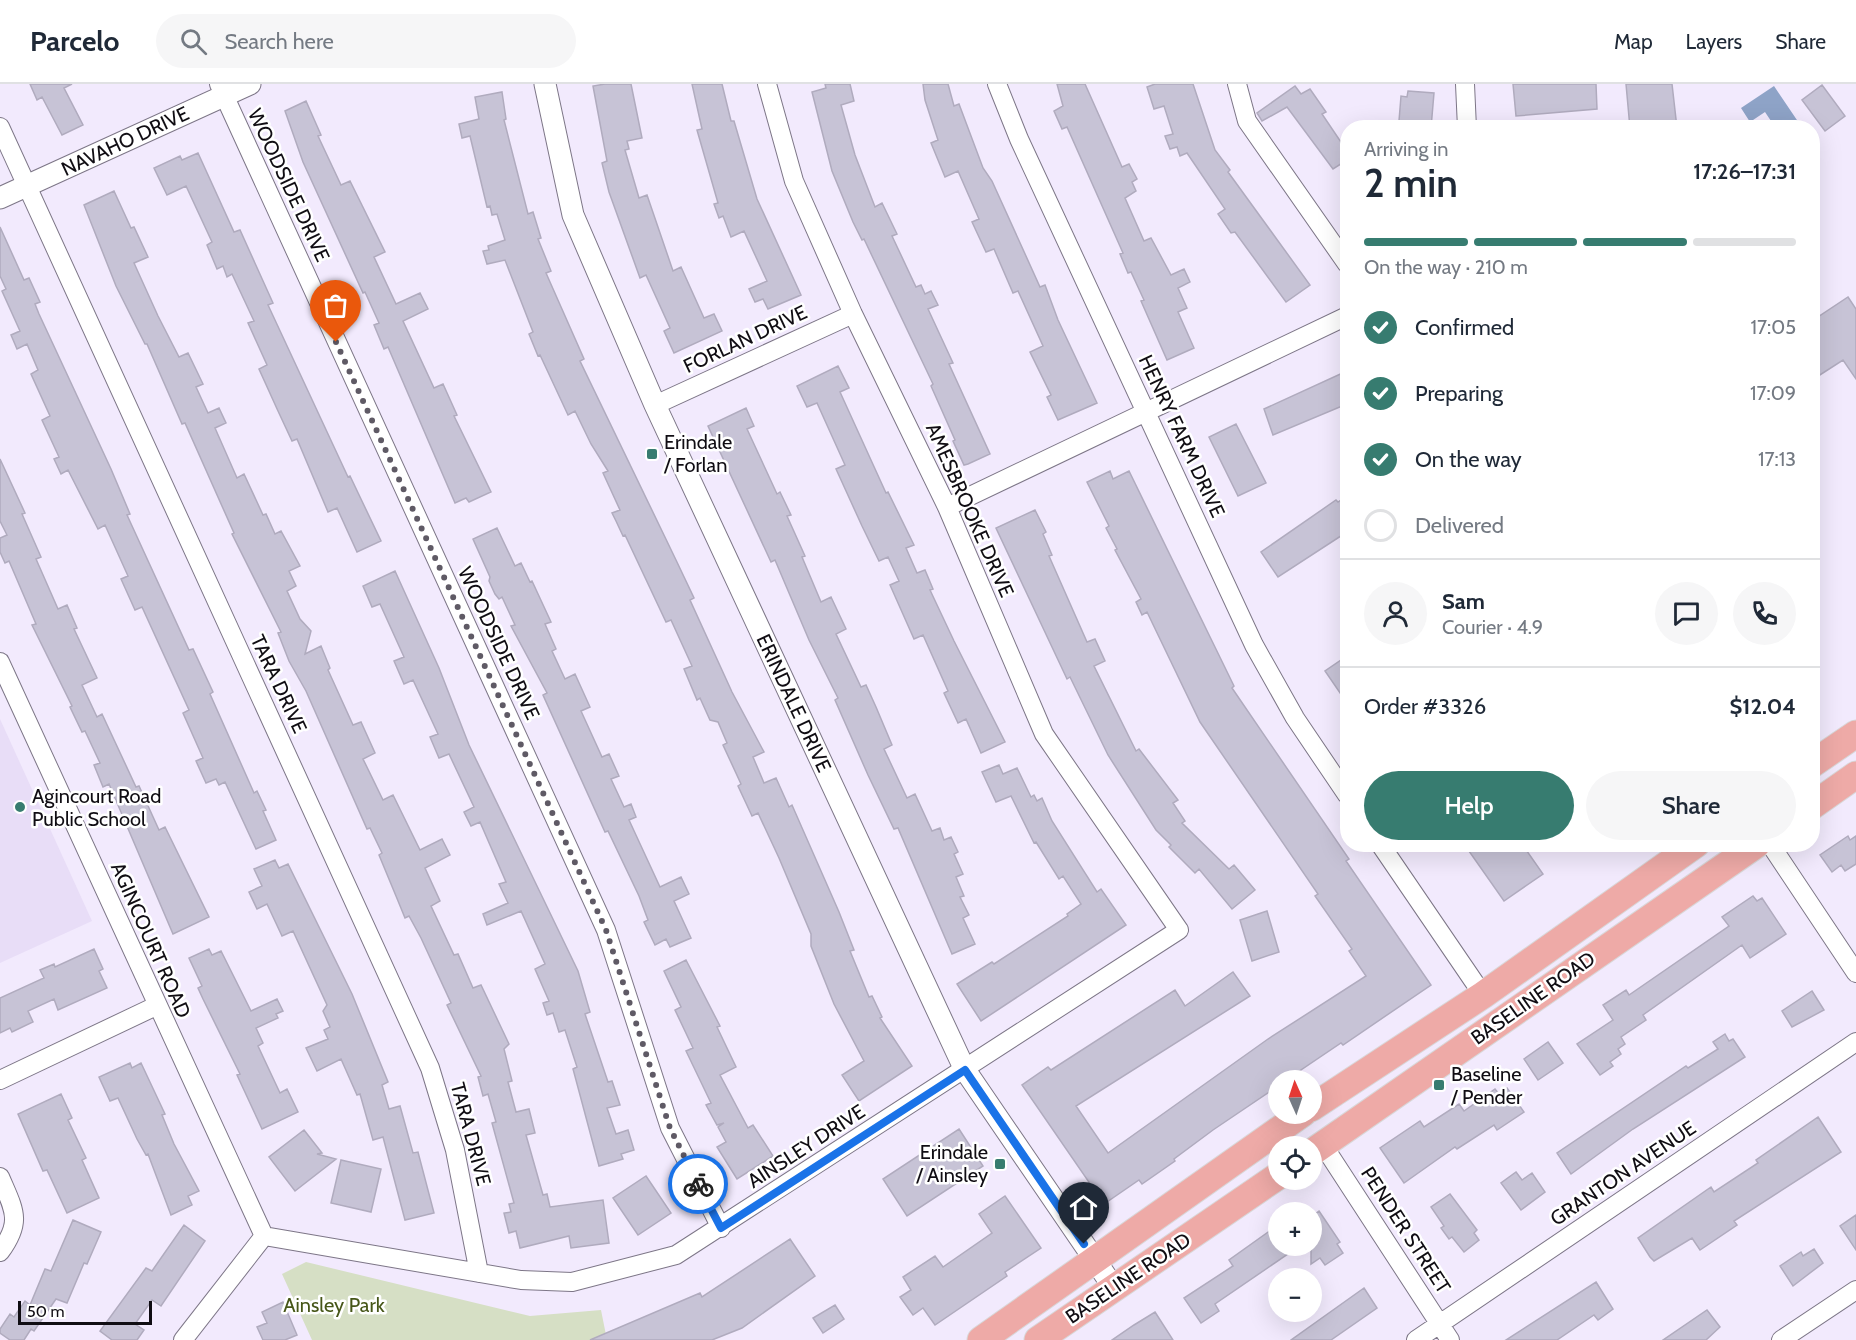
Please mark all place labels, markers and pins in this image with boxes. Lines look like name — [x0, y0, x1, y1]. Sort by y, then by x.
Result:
pin — [310, 280, 361, 342]
place label: Erindale / Forlan — [663, 430, 732, 477]
marker: Erindale / Forlan — [645, 447, 659, 461]
place label: Agincourt Road Public School — [32, 784, 161, 831]
marker: Agincourt Road Public School — [13, 800, 27, 814]
place label: Baseline / Pender — [1450, 1062, 1523, 1109]
marker: Baseline / Pender — [1432, 1078, 1446, 1092]
place label: Erindale / Ainsley — [915, 1140, 988, 1187]
marker: Erindale / Ainsley — [993, 1157, 1007, 1171]
pin — [1058, 1182, 1109, 1244]

